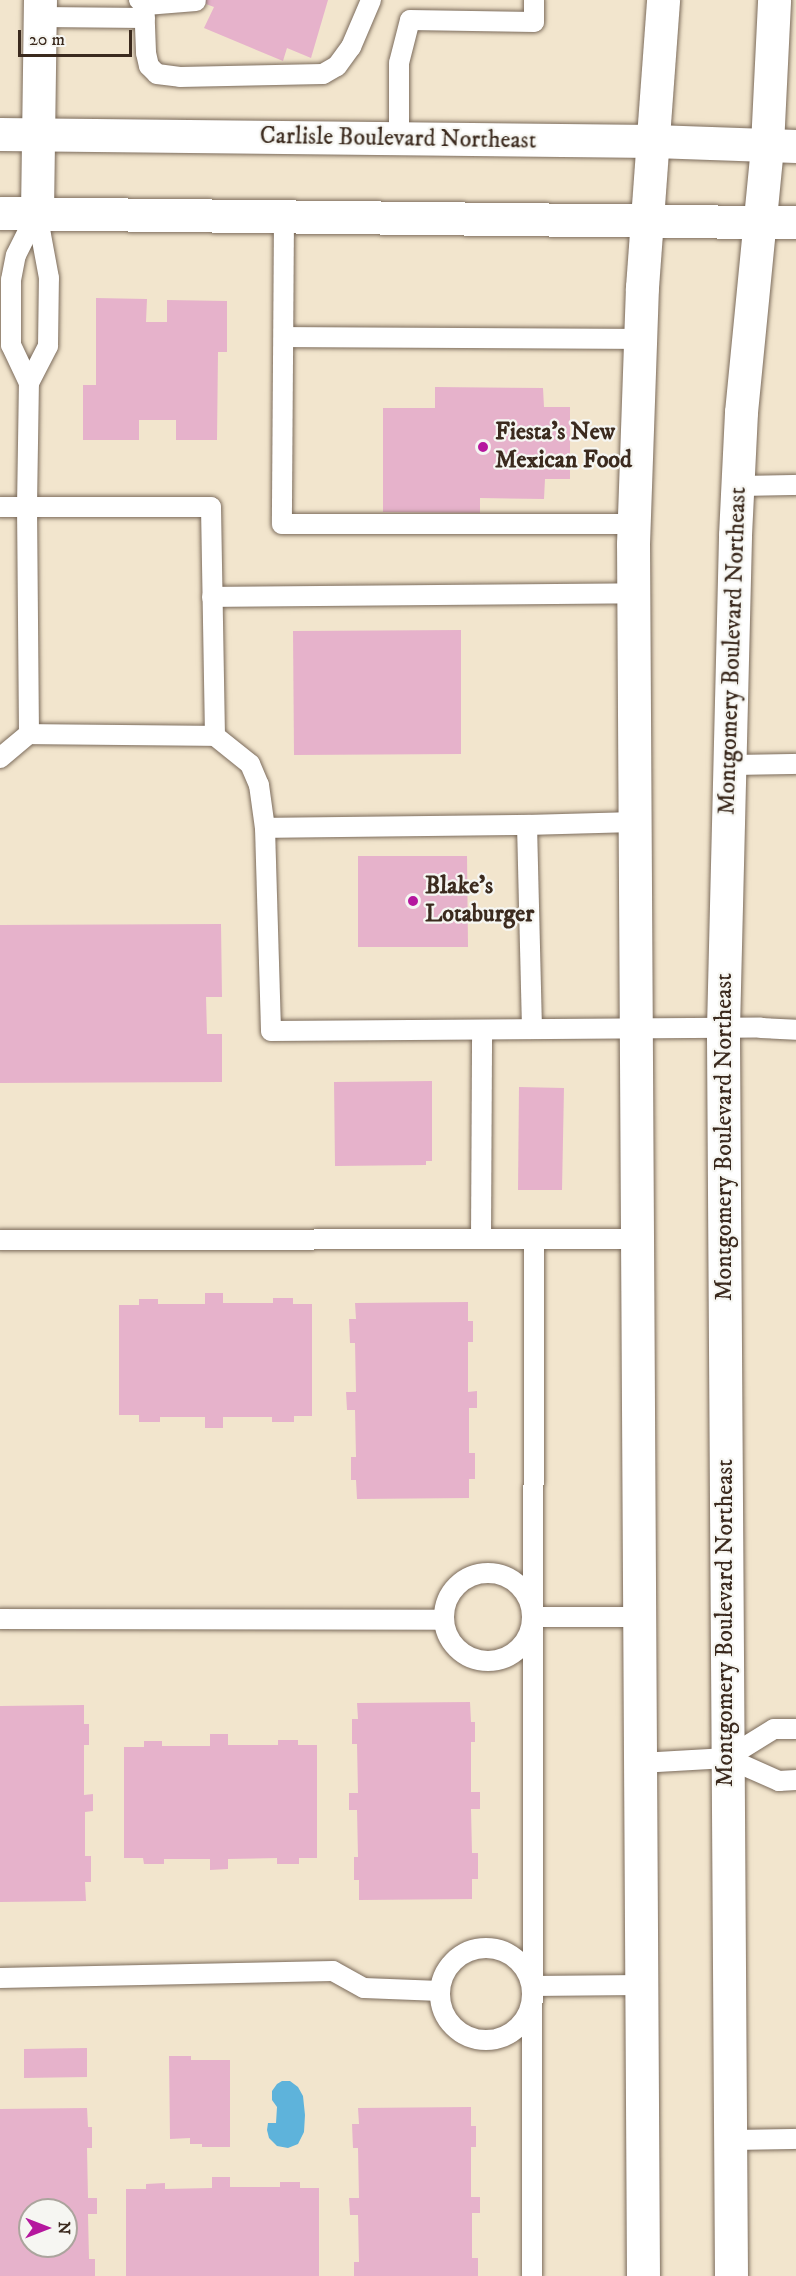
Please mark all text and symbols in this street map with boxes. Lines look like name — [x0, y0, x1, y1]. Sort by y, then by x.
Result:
scale bar — [21, 18, 135, 56]
text: 20 m — [29, 29, 65, 51]
street label: Carlisle Boulevard Northeast — [259, 122, 537, 156]
place label: Fiesta’s New Mexican Food — [495, 419, 632, 475]
marker: Fiesta’s New Mexican Food — [476, 440, 490, 454]
street label: Montgomery Boulevard Northeast — [713, 487, 753, 815]
place label: Blake's Lotaburger — [425, 873, 534, 929]
marker: Blake's Lotaburger — [406, 894, 420, 908]
street label: Montgomery Boulevard Northeast — [711, 973, 739, 1301]
street label: Montgomery Boulevard Northeast — [712, 1459, 740, 1787]
north arrow — [18, 2198, 78, 2258]
text: N — [54, 2221, 74, 2235]

